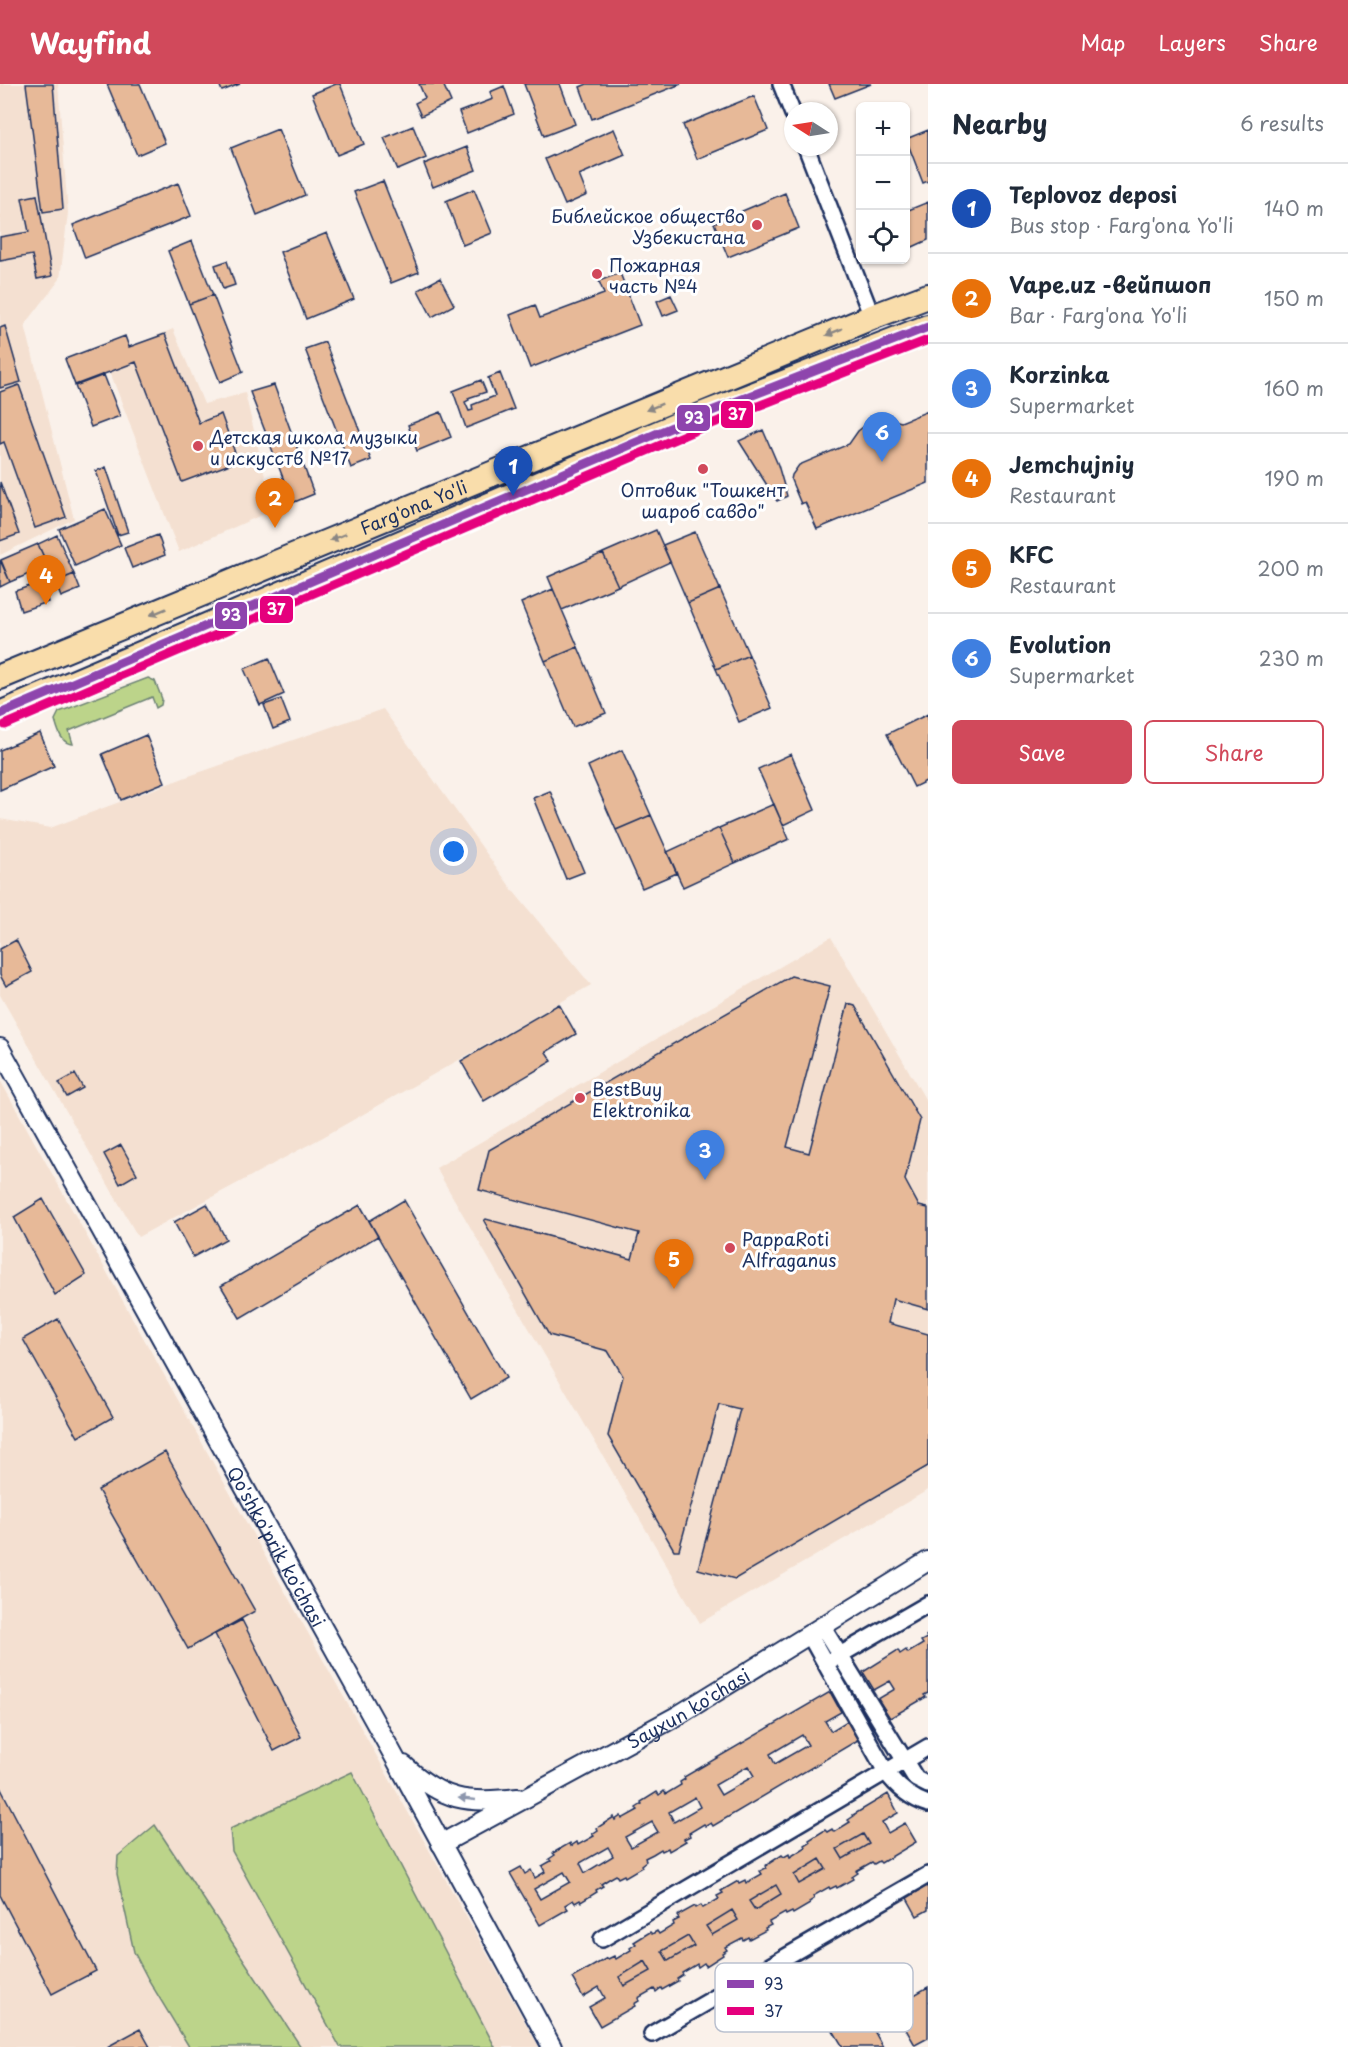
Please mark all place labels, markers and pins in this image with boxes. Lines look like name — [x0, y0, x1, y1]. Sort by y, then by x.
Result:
place label: Библейское общество Узбекистана — [551, 202, 746, 250]
marker: Библейское общество Узбекистана — [750, 218, 764, 232]
place label: Пожарная часть №4 — [609, 251, 701, 299]
marker: Пожарная часть №4 — [590, 267, 604, 281]
pin: 6 — [862, 412, 902, 462]
place label: Детская школа музыки и искусств №17 — [209, 423, 418, 471]
marker: Детская школа музыки и искусств №17 — [191, 439, 205, 453]
pin: 1 — [494, 446, 532, 496]
marker: Оптовик "Тошкент шароб савдо" — [696, 462, 710, 476]
place label: Оптовик "Тошкент шароб савдо" — [621, 476, 786, 524]
pin: 2 — [256, 478, 294, 528]
pin: 4 — [26, 556, 66, 605]
place label: BestBuy Elektronika — [592, 1075, 691, 1123]
marker: BestBuy Elektronika — [573, 1091, 587, 1105]
pin: 3 — [686, 1130, 724, 1180]
place label: PappaRoti Alfraganus — [742, 1225, 837, 1273]
pin: 5 — [654, 1240, 694, 1289]
marker: PappaRoti Alfraganus — [723, 1241, 737, 1255]

